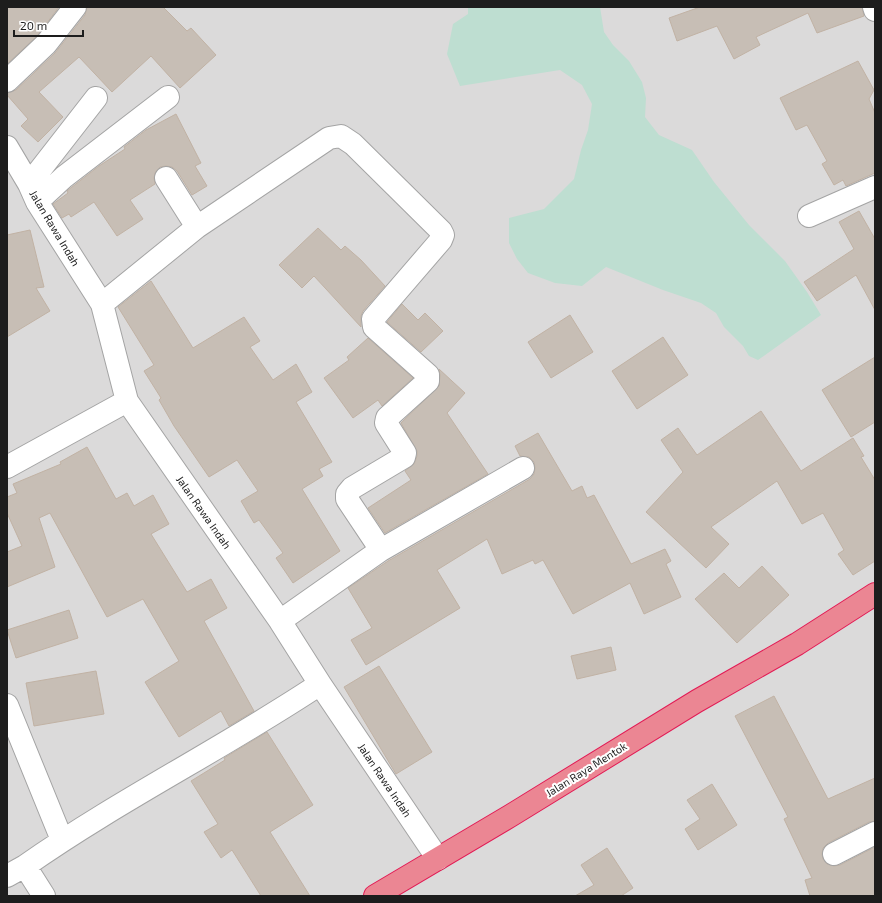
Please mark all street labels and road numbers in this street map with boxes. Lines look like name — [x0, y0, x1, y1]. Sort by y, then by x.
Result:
street label: Jalan Rawa Indah — [27, 188, 83, 268]
street label: Jalan Rawa Indah — [174, 473, 234, 551]
street label: Jalan Raya Mentok — [543, 739, 629, 799]
street label: Jalan Rawa Indah — [355, 741, 415, 819]

